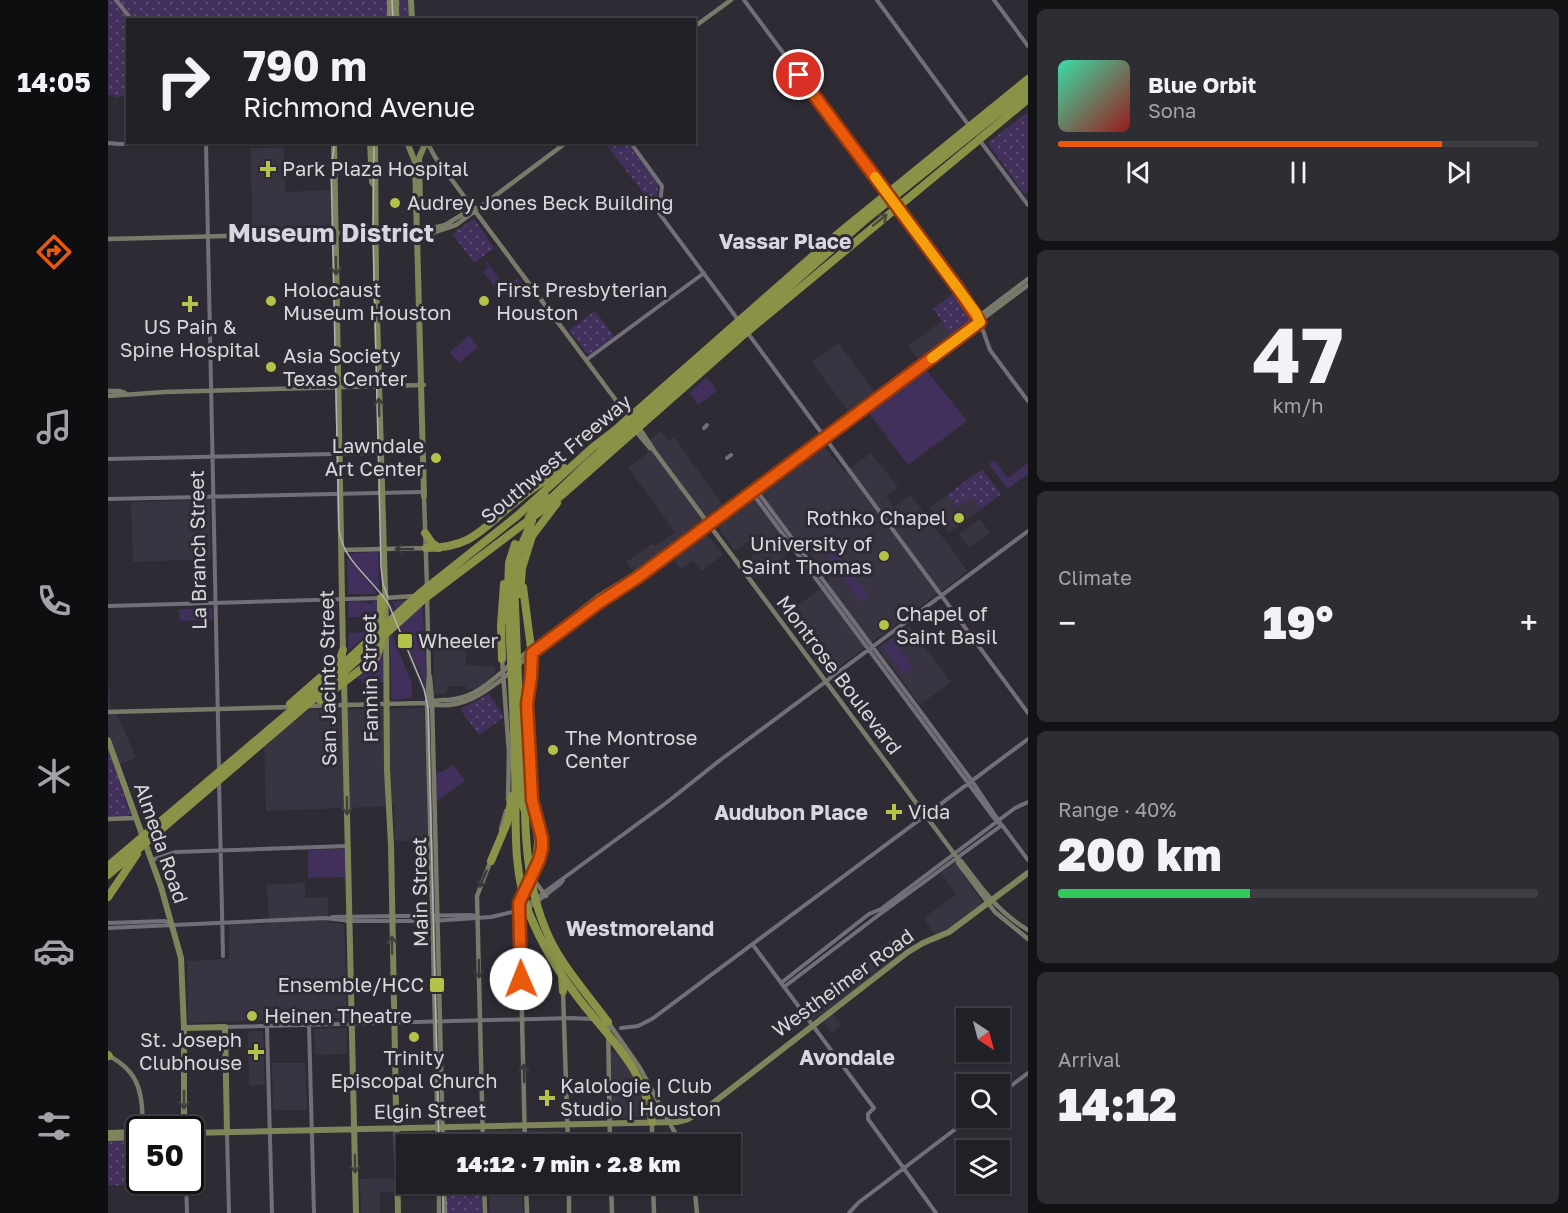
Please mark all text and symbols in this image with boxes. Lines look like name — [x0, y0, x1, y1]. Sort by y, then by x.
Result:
text: 790 m — [243, 40, 367, 90]
icon: right — [144, 42, 222, 120]
pin — [773, 49, 824, 100]
icon: arrive — [782, 58, 815, 91]
text: 14:05 — [17, 66, 91, 98]
text: Blue Orbit — [1148, 71, 1256, 98]
text: Richmond Avenue — [243, 91, 475, 123]
text: Sona — [1148, 98, 1196, 122]
place label: Park Plaza Hospital — [282, 156, 469, 180]
icon: previous — [1122, 156, 1155, 189]
icon: pause — [1282, 156, 1315, 189]
icon: next — [1442, 156, 1475, 189]
marker: Park Plaza Hospital — [259, 160, 277, 178]
place label: Audrey Jones Beck Building — [407, 190, 674, 214]
marker: Audrey Jones Beck Building — [388, 196, 402, 210]
one-way arrow — [872, 213, 887, 227]
district label: Museum District — [228, 217, 434, 248]
district label: Vassar Place — [719, 228, 851, 254]
icon: directions — [33, 231, 75, 273]
one-way arrow — [330, 256, 342, 276]
place label: Holocaust Museum Houston — [283, 277, 452, 324]
place label: First Presbyterian Houston — [496, 277, 668, 324]
marker: Holocaust Museum Houston — [264, 294, 278, 308]
marker: First Presbyterian Houston — [477, 294, 491, 308]
marker: US Pain & Spine Hospital — [181, 295, 199, 313]
text: 47 — [1252, 307, 1344, 400]
place label: US Pain & Spine Hospital — [120, 314, 260, 361]
place label: Asia Society Texas Center — [283, 343, 407, 390]
marker: Asia Society Texas Center — [264, 360, 278, 374]
street label: Southwest Freeway — [475, 388, 635, 528]
text: km/h — [1273, 393, 1323, 417]
one-way arrow — [374, 397, 385, 417]
icon: music — [33, 406, 75, 448]
place label: Lawndale Art Center — [325, 433, 424, 480]
marker: Lawndale Art Center — [429, 451, 443, 465]
street label: La Branch Street — [184, 470, 210, 630]
place label: Rothko Chapel — [806, 505, 947, 529]
marker: Rothko Chapel — [952, 511, 966, 525]
place label: University of Saint Thomas — [741, 531, 872, 578]
one-way arrow — [395, 543, 415, 554]
marker: University of Saint Thomas — [877, 549, 891, 563]
text: Climate — [1058, 565, 1132, 589]
icon: phone — [33, 580, 75, 622]
street label: San Jacinto Street — [313, 590, 341, 766]
street label: Montrose Boulevard — [772, 590, 907, 759]
text: 19° — [1263, 595, 1333, 649]
place label: Chapel of Saint Basil — [896, 601, 998, 648]
text: − — [1058, 603, 1076, 642]
text: + — [1520, 603, 1538, 642]
street label: Fannin Street — [356, 613, 382, 743]
marker: Chapel of Saint Basil — [877, 618, 891, 632]
place label: Wheeler — [418, 628, 498, 652]
marker: Wheeler — [396, 632, 414, 650]
place label: The Montrose Center — [565, 725, 697, 772]
marker: The Montrose Center — [546, 743, 560, 757]
icon: climate — [33, 755, 75, 797]
street label: Almeda Road — [130, 779, 194, 906]
one-way arrow — [342, 795, 353, 815]
text: Range · 40% — [1058, 797, 1176, 821]
district label: Audubon Place — [714, 799, 868, 825]
place label: Vida — [908, 799, 950, 823]
marker: Vida — [885, 803, 903, 821]
text: 200 km — [1058, 827, 1222, 881]
street label: Main Street — [406, 837, 432, 947]
one-way arrow — [477, 869, 488, 887]
district label: Westmoreland — [566, 915, 714, 941]
street label: Westheimer Road — [767, 923, 918, 1042]
icon: car — [33, 930, 75, 972]
one-way arrow — [386, 935, 398, 955]
position arrow — [489, 947, 553, 1011]
one-way arrow — [473, 959, 485, 979]
place label: Ensemble/HCC — [278, 972, 424, 996]
marker: Ensemble/HCC — [428, 976, 446, 994]
place label: Heinen Theatre — [264, 1003, 412, 1027]
north arrow — [956, 1008, 1010, 1062]
map controls — [956, 1008, 1010, 1194]
marker: Heinen Theatre — [245, 1009, 259, 1023]
place label: St. Joseph Clubhouse — [139, 1027, 242, 1074]
marker: Trinity Episcopal Church — [407, 1030, 421, 1044]
marker: St. Joseph Clubhouse — [247, 1043, 265, 1061]
district label: Avondale — [799, 1044, 895, 1070]
place label: Trinity Episcopal Church — [330, 1045, 498, 1092]
text: Arrival — [1058, 1047, 1121, 1071]
one-way arrow — [518, 1063, 530, 1083]
place label: Kalologie | Club Studio | Houston — [560, 1073, 721, 1120]
button: search — [956, 1074, 1010, 1128]
text: 14:12 — [1058, 1077, 1177, 1131]
one-way arrow — [178, 1089, 190, 1109]
marker: Kalologie | Club Studio | Houston — [538, 1089, 556, 1107]
street label: Elgin Street — [374, 1097, 486, 1123]
icon: filters — [33, 1105, 75, 1147]
speed limit sign: 50 — [126, 1116, 204, 1194]
button: layers — [956, 1140, 1010, 1194]
text: 14:12 · 7 min · 2.8 km — [457, 1150, 680, 1177]
one-way arrow — [349, 1154, 361, 1174]

